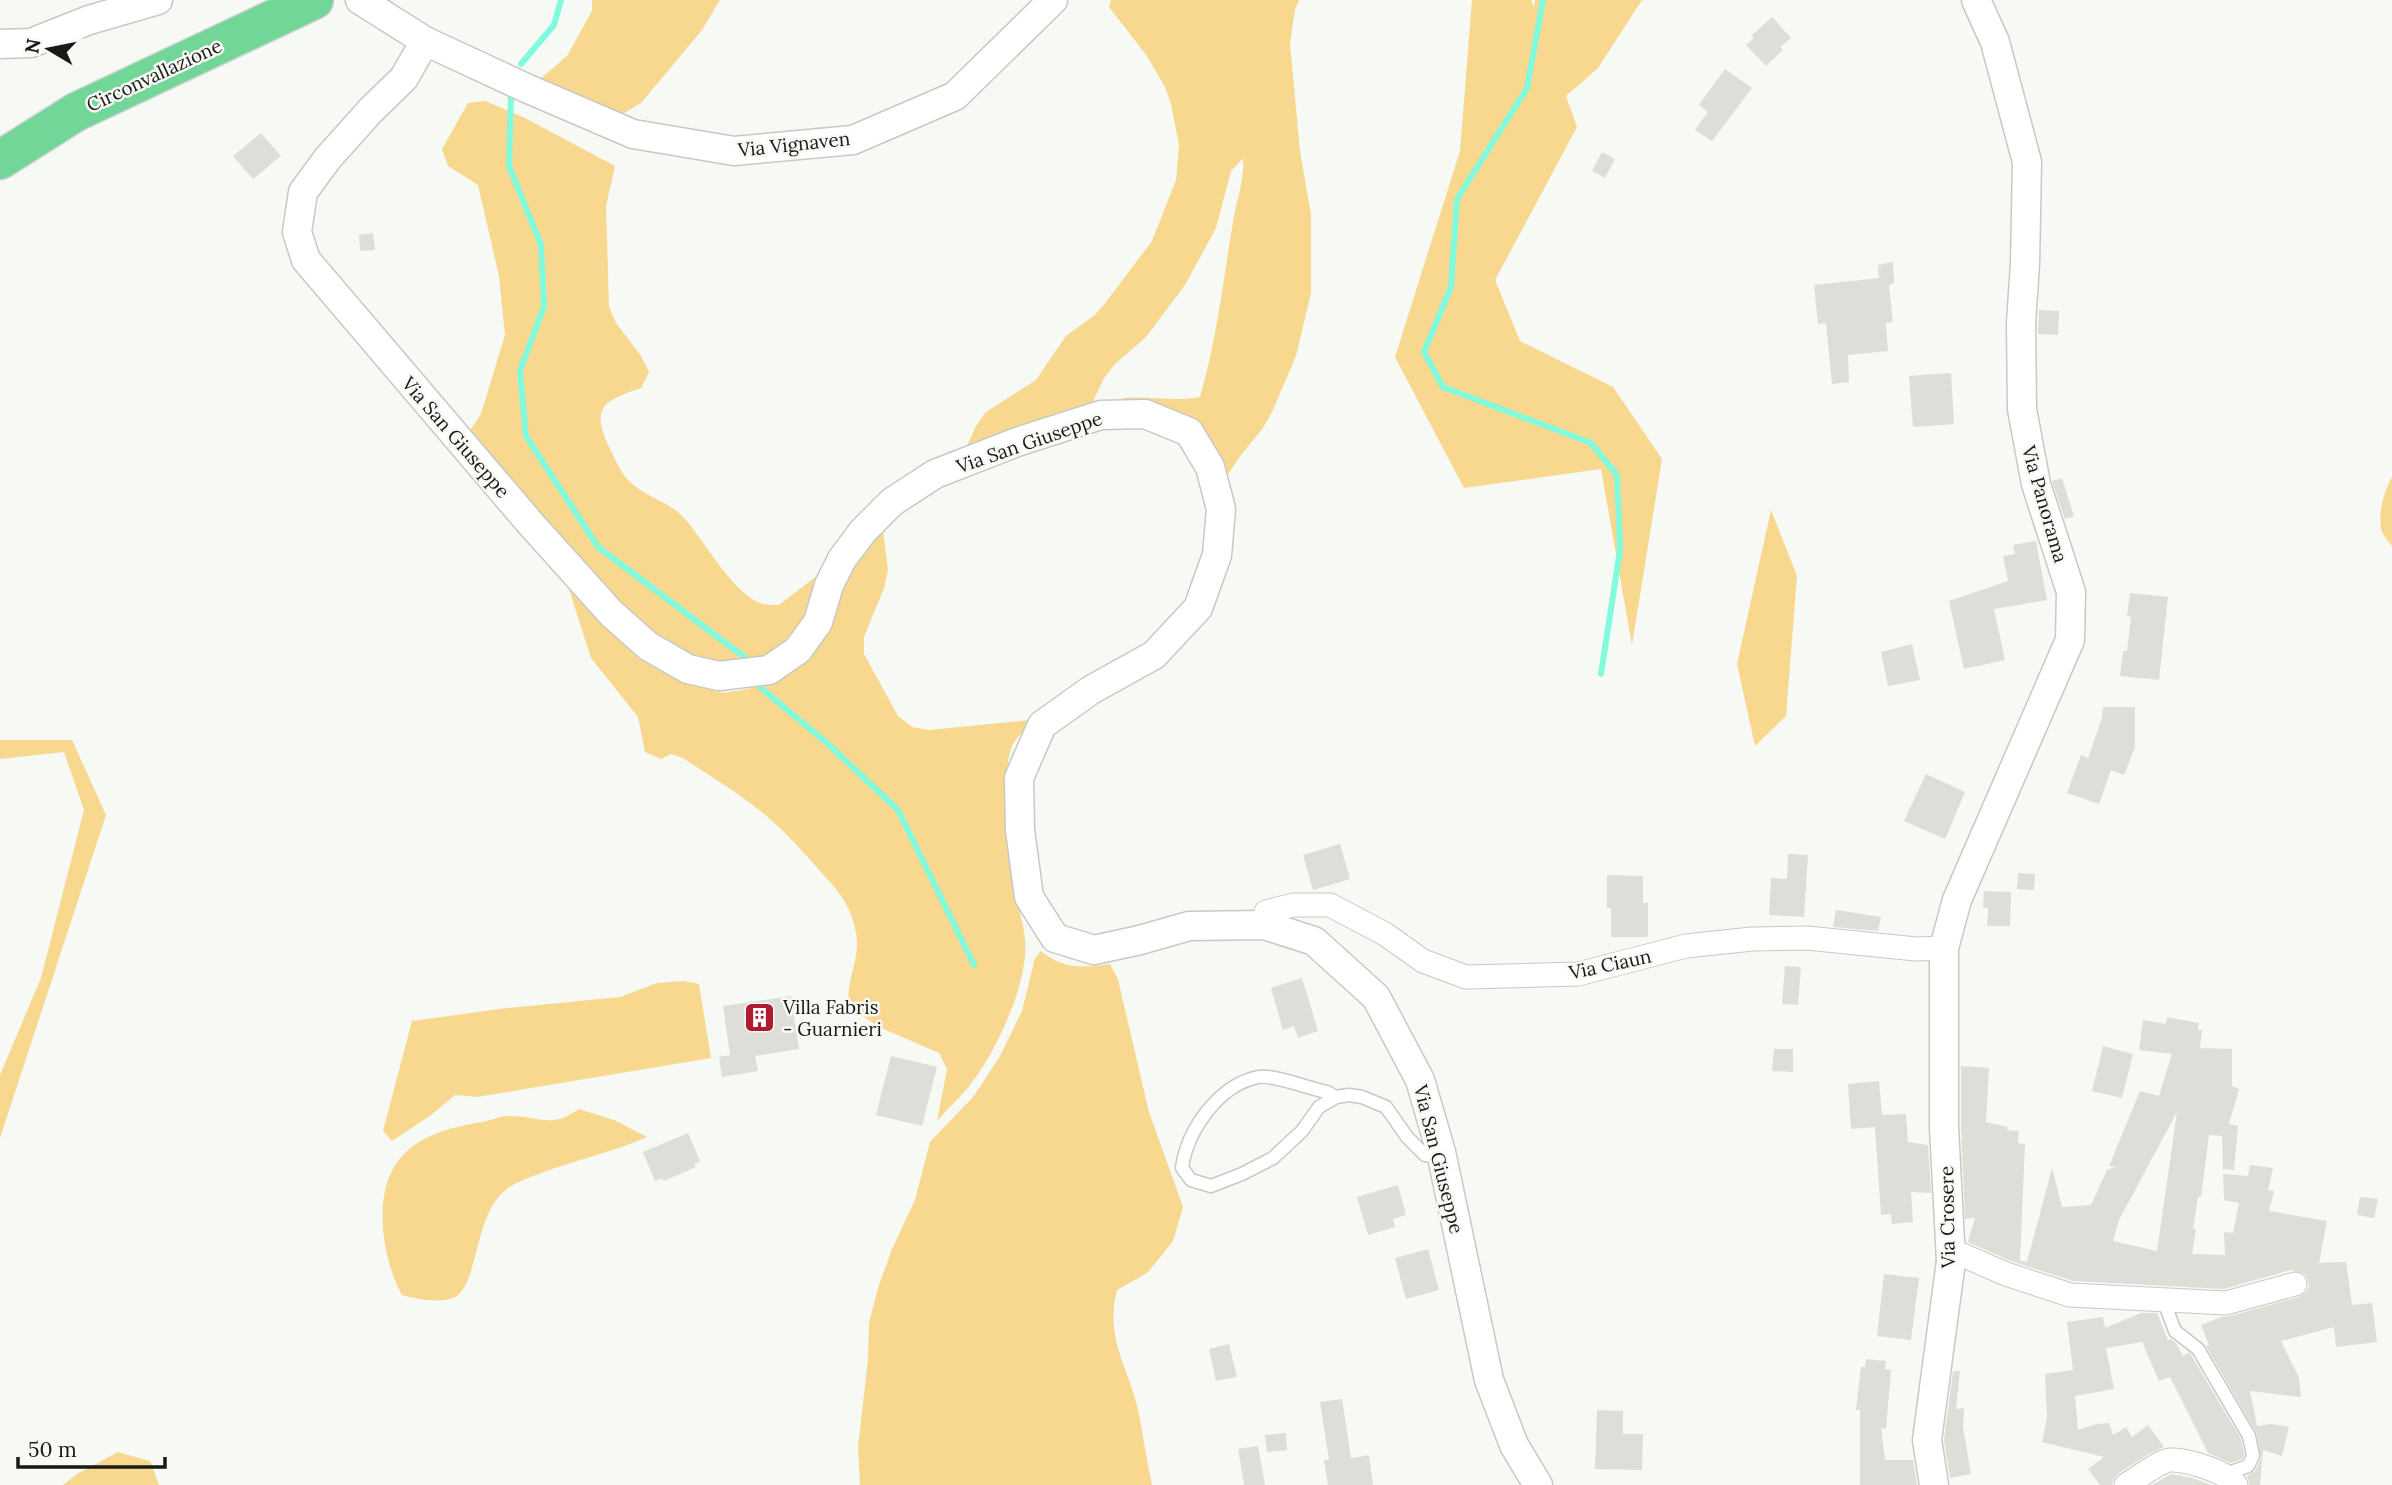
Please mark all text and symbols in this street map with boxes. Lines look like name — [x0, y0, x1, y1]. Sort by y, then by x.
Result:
north arrow — [14, 14, 84, 84]
street label: Circonvallazione — [83, 33, 225, 117]
text: N — [19, 36, 45, 55]
street label: Via Vignaven — [736, 126, 851, 162]
street label: Via San Giuseppe — [396, 371, 515, 502]
street label: Via San Giuseppe — [952, 406, 1105, 479]
street label: Via Panorama — [2017, 442, 2073, 566]
street label: Via Ciaun — [1566, 944, 1653, 985]
place label: Villa Fabris - Guarnieri — [782, 995, 882, 1041]
building icon: Villa Fabris - Guarnieri — [743, 1001, 777, 1035]
street label: Via San Giuseppe — [1409, 1081, 1469, 1236]
street label: Via Crosere — [1934, 1166, 1960, 1269]
scale bar — [18, 1426, 164, 1470]
text: 50 m — [28, 1436, 77, 1463]

